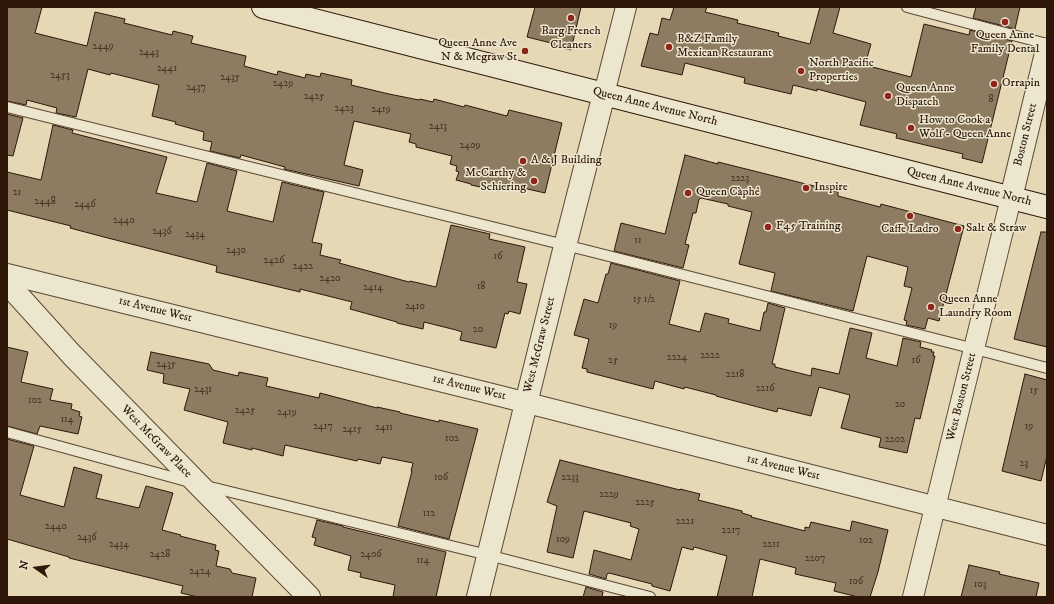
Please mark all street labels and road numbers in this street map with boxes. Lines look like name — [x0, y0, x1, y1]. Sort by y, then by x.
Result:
street label: Queen Anne Avenue North — [591, 84, 719, 130]
street label: Boston Street — [1011, 102, 1041, 168]
street label: Queen Anne Avenue North — [905, 164, 1033, 210]
street label: 1st Avenue West — [117, 294, 193, 326]
street label: West McGraw Street — [521, 296, 559, 394]
street label: West Boston Street — [944, 352, 980, 442]
street label: 1st Avenue West — [431, 372, 507, 404]
street label: West McGraw Place — [118, 403, 194, 481]
street label: 1st Avenue West — [745, 452, 821, 484]

